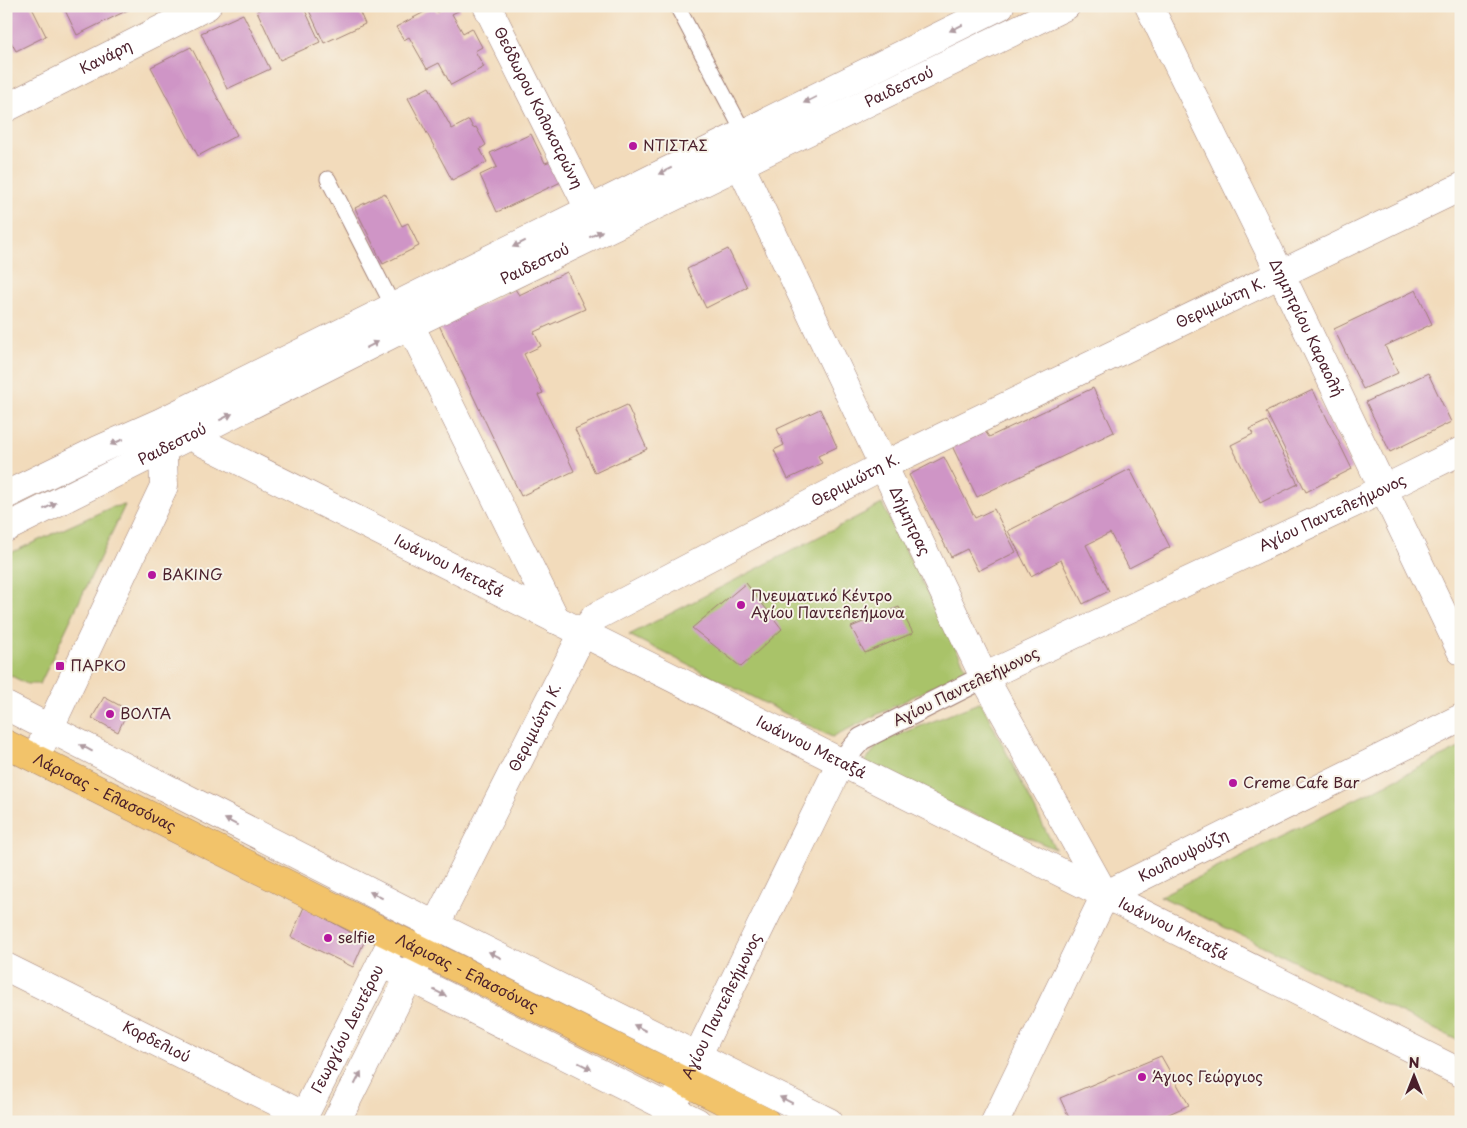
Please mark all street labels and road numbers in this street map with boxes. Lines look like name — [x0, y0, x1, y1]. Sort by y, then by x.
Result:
street label: Θεόδωρου Κολοκοτρώνη — [489, 22, 590, 192]
street label: Κανάρη — [75, 33, 135, 79]
street label: Ραιδεστού — [860, 59, 937, 112]
street label: Ραιδεστού — [496, 236, 573, 290]
street label: Δημητρίου Καραολή — [1265, 254, 1350, 400]
street label: Θεριμιώτη Κ. — [1171, 270, 1269, 333]
street label: Ραιδεστού — [133, 416, 210, 470]
street label: Θεριμιώτη Κ. — [806, 446, 903, 511]
street label: Αγίου Παντελεήμονος — [1254, 467, 1409, 556]
street label: Δήμητρας — [885, 482, 938, 559]
street label: Ιωάννου Μεταξά — [391, 527, 509, 602]
street label: Αγίου Παντελεήμονος — [888, 640, 1043, 731]
street label: Θεριμιώτη Κ. — [502, 678, 566, 775]
street label: Ιωάννου Μεταξά — [753, 709, 871, 783]
street label: Λάρισας - Ελασσόνας — [30, 746, 181, 837]
street label: Κουλουψούζη — [1134, 822, 1232, 887]
street label: Ιωάννου Μεταξά — [1115, 890, 1233, 965]
street label: Λάρισας - Ελασσόνας — [393, 927, 543, 1017]
street label: Αγίου Παντελεήμονος — [675, 928, 766, 1082]
street label: Γεωργίου Δευτέρου — [304, 960, 388, 1097]
street label: Κορδελιού — [119, 1014, 195, 1067]

